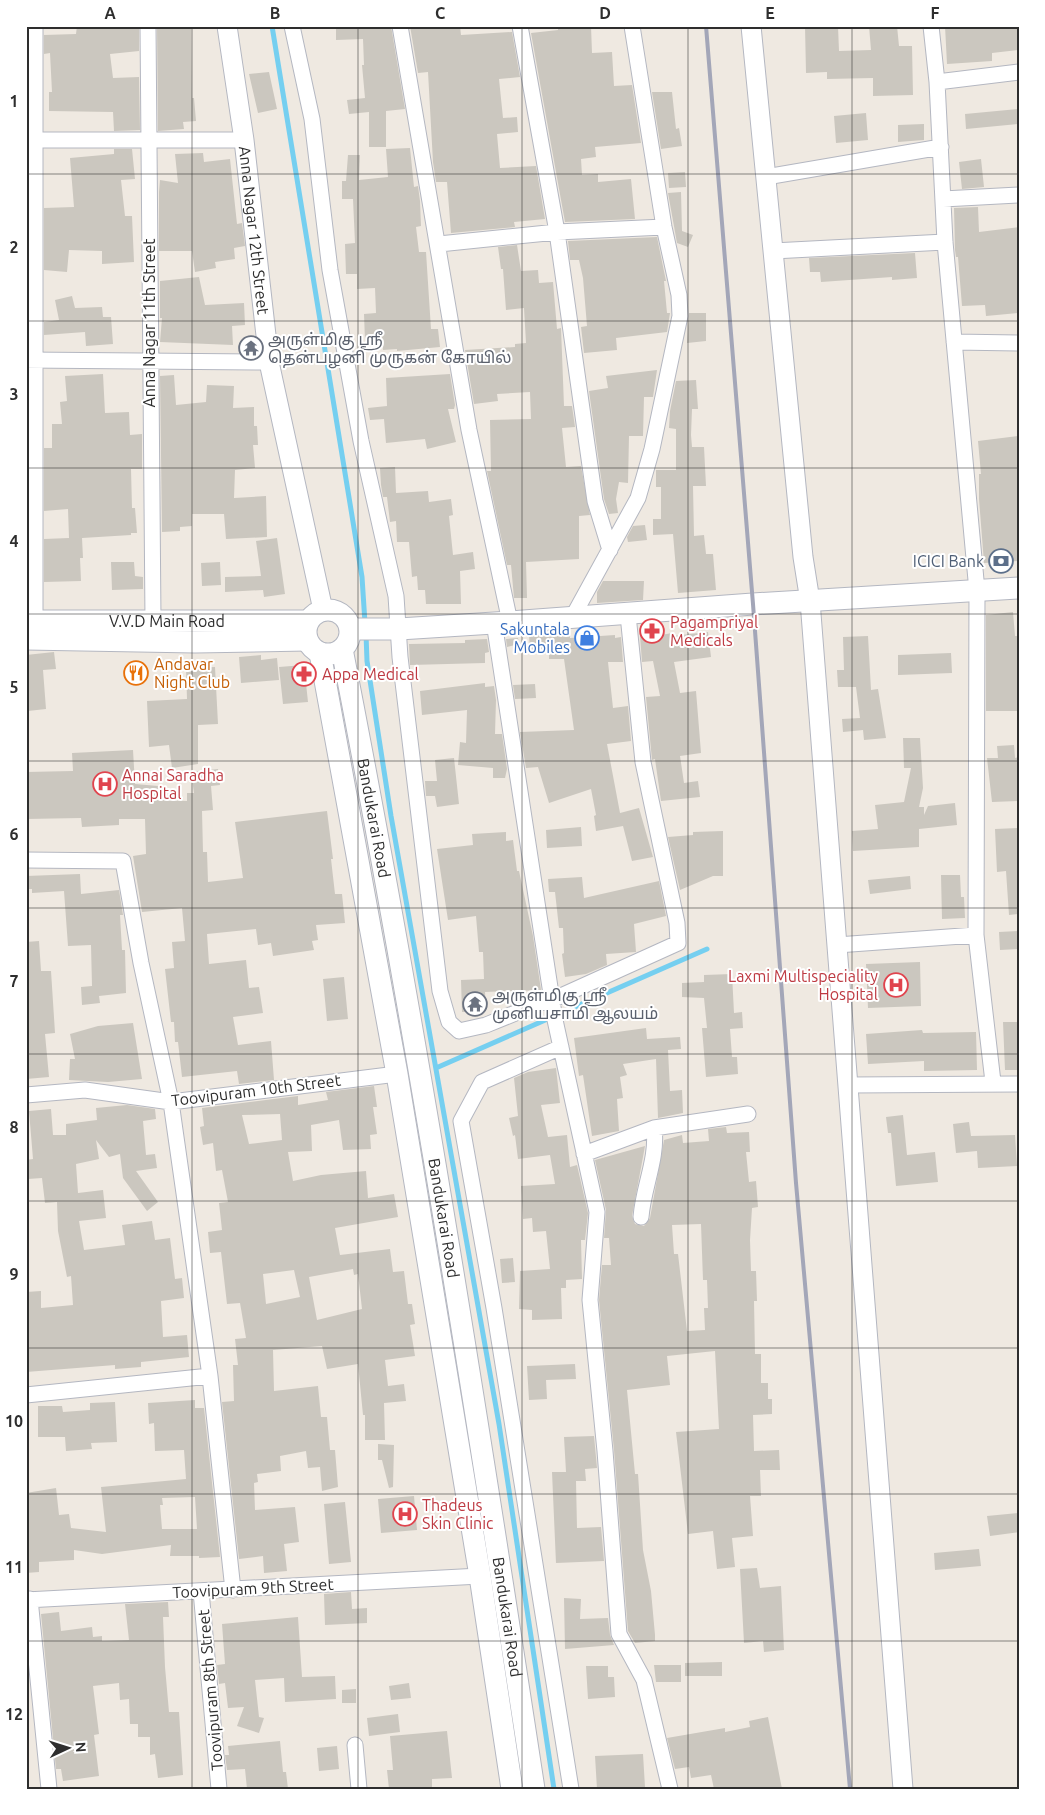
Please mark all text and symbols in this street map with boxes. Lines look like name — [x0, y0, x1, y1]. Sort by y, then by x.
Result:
text: A — [104, 4, 116, 22]
text: B — [270, 4, 280, 22]
text: C — [435, 4, 445, 22]
text: D — [599, 4, 611, 22]
text: E — [765, 4, 775, 22]
text: F — [931, 4, 940, 22]
text: 1 — [9, 92, 19, 110]
street label: Anna Nagar 12th Street — [236, 145, 273, 316]
text: 2 — [9, 238, 19, 256]
street label: Anna Nagar 11th Street — [140, 238, 158, 408]
place label: அருள்மிகு ஶ்ரீ தென்பழனி முருகன் கோயில் — [268, 330, 511, 369]
temple icon: அருள்மிகு ஶ்ரீ தென்பழனி முருகன் கோயில் — [238, 335, 264, 361]
text: 3 — [9, 385, 19, 403]
text: 4 — [9, 532, 19, 550]
bank icon: ICICI Bank — [988, 548, 1014, 574]
place label: ICICI Bank — [913, 552, 984, 570]
street label: V.V.D Main Road — [109, 612, 225, 630]
place label: Pagampriyal Medicals — [670, 613, 758, 649]
pharmacy icon: Pagampriyal Medicals — [639, 618, 665, 644]
place label: Sakuntala Mobiles — [500, 620, 570, 656]
shop icon: Sakuntala Mobiles — [574, 625, 600, 651]
place label: Andavar Night Club — [154, 655, 230, 691]
restaurant icon: Andavar Night Club — [123, 660, 149, 686]
pharmacy icon: Appa Medical — [291, 661, 317, 687]
place label: Appa Medical — [322, 665, 419, 683]
text: 5 — [9, 678, 19, 696]
street label: Bandukarai Road — [354, 757, 394, 879]
place label: Annai Saradha Hospital — [122, 766, 224, 802]
hospital icon: Annai Saradha Hospital — [92, 771, 118, 797]
text: 6 — [9, 825, 19, 843]
place label: Laxmi Multispeciality Hospital — [728, 967, 878, 1003]
text: 7 — [9, 972, 19, 990]
hospital icon: Laxmi Multispeciality Hospital — [883, 972, 909, 998]
place label: அருள்மிகு ஶ்ரீ முனியசாமி ஆலயம் — [492, 986, 658, 1025]
temple icon: அருள்மிகு ஶ்ரீ முனியசாமி ஆலயம் — [462, 991, 488, 1017]
street label: Toovipuram 10th Street — [170, 1071, 342, 1109]
text: 8 — [9, 1118, 19, 1136]
street label: Bandukarai Road — [425, 1157, 463, 1279]
text: 9 — [9, 1265, 19, 1283]
text: 10 — [5, 1412, 23, 1430]
place label: Thadeus Skin Clinic — [422, 1496, 494, 1532]
hospital icon: Thadeus Skin Clinic — [392, 1501, 418, 1527]
street label: Bandukarai Road — [489, 1556, 526, 1678]
text: 11 — [5, 1558, 23, 1576]
street label: Toovipuram 9th Street — [172, 1575, 335, 1601]
street label: Toovipuram 8th Street — [194, 1608, 226, 1771]
text: 12 — [5, 1705, 23, 1723]
north arrow — [42, 1722, 92, 1772]
text: N — [73, 1741, 89, 1753]

